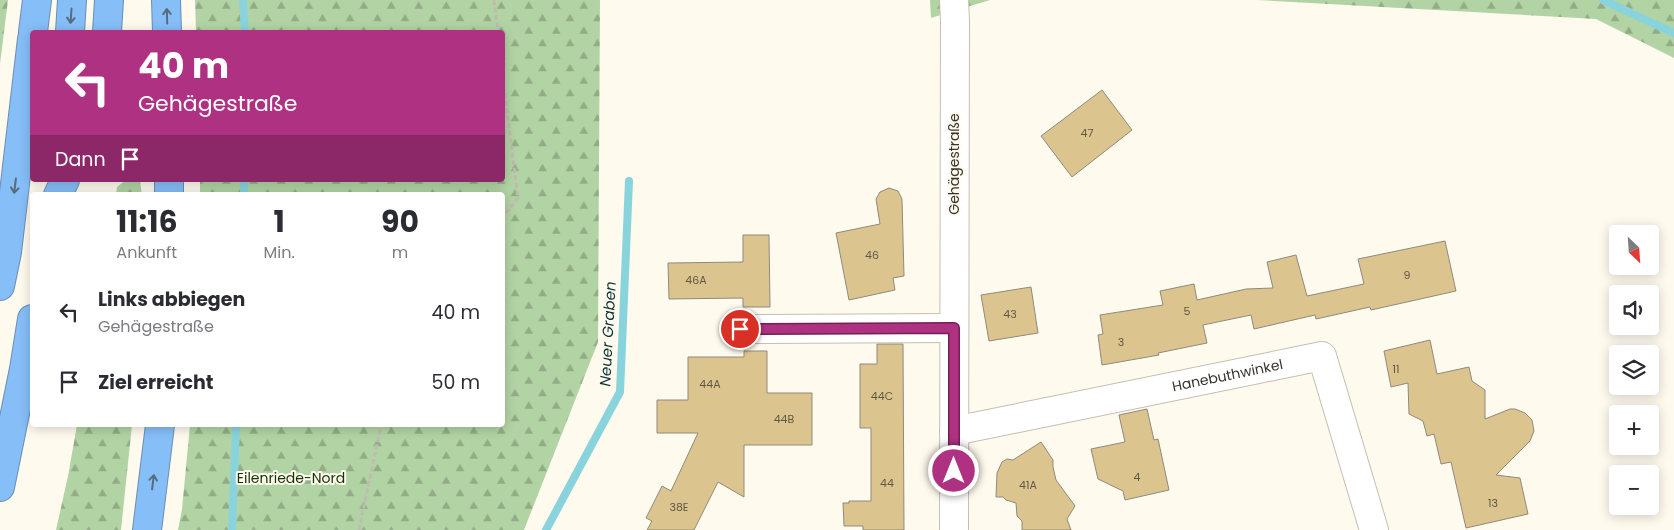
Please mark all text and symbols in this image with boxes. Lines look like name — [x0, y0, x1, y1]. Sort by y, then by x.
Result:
one-way arrow — [66, 8, 76, 24]
one-way arrow — [162, 9, 172, 25]
text: 40 m — [138, 41, 229, 90]
icon: left — [55, 50, 120, 115]
text: Gehägestraße — [138, 88, 297, 119]
street label: Gehägestraße — [944, 113, 964, 215]
house number: 47 — [1081, 125, 1093, 141]
icon: arrive — [116, 145, 144, 173]
text: Dann — [55, 146, 106, 173]
one-way arrow — [10, 178, 20, 194]
text: 11:16 — [116, 200, 178, 243]
text: 1 — [274, 200, 285, 243]
text: 90 — [381, 200, 419, 243]
north arrow — [1609, 225, 1659, 275]
map controls — [1609, 225, 1659, 515]
text: Ankunft — [116, 241, 177, 264]
text: Min. — [264, 241, 295, 264]
text: m — [392, 241, 408, 264]
house number: 46 — [865, 247, 879, 263]
house number: 9 — [1404, 267, 1411, 283]
house number: 46A — [685, 272, 707, 288]
water label: Neuer Graben — [594, 281, 621, 387]
button: sound — [1609, 285, 1659, 335]
text: Links abbiegen — [98, 286, 245, 313]
icon: left — [55, 298, 83, 326]
text: 40 m — [431, 299, 480, 326]
house number: 5 — [1184, 303, 1191, 319]
house number: 43 — [1003, 306, 1017, 322]
pin — [719, 308, 761, 350]
text: Gehägestraße — [98, 315, 214, 338]
icon: arrive — [726, 315, 754, 343]
house number: 3 — [1118, 334, 1124, 350]
button: layers — [1609, 345, 1659, 395]
street label: Hanebuthwinkel — [1170, 354, 1285, 396]
house number: 11 — [1392, 361, 1400, 377]
icon: arrive — [55, 368, 83, 396]
text: Ziel erreicht — [98, 369, 214, 396]
text: 50 m — [431, 369, 480, 396]
house number: 44A — [699, 376, 721, 392]
house number: 44C — [871, 388, 893, 404]
button: + — [1609, 405, 1659, 455]
house number: 44B — [774, 411, 795, 427]
position arrow — [927, 444, 979, 496]
button: − — [1609, 465, 1659, 515]
park label: Eilenriede-Nord — [237, 468, 345, 488]
house number: 4 — [1134, 469, 1141, 485]
one-way arrow — [148, 474, 158, 490]
house number: 44 — [880, 475, 894, 491]
house number: 41A — [1019, 477, 1038, 493]
house number: 13 — [1488, 495, 1498, 511]
house number: 38E — [669, 499, 689, 515]

